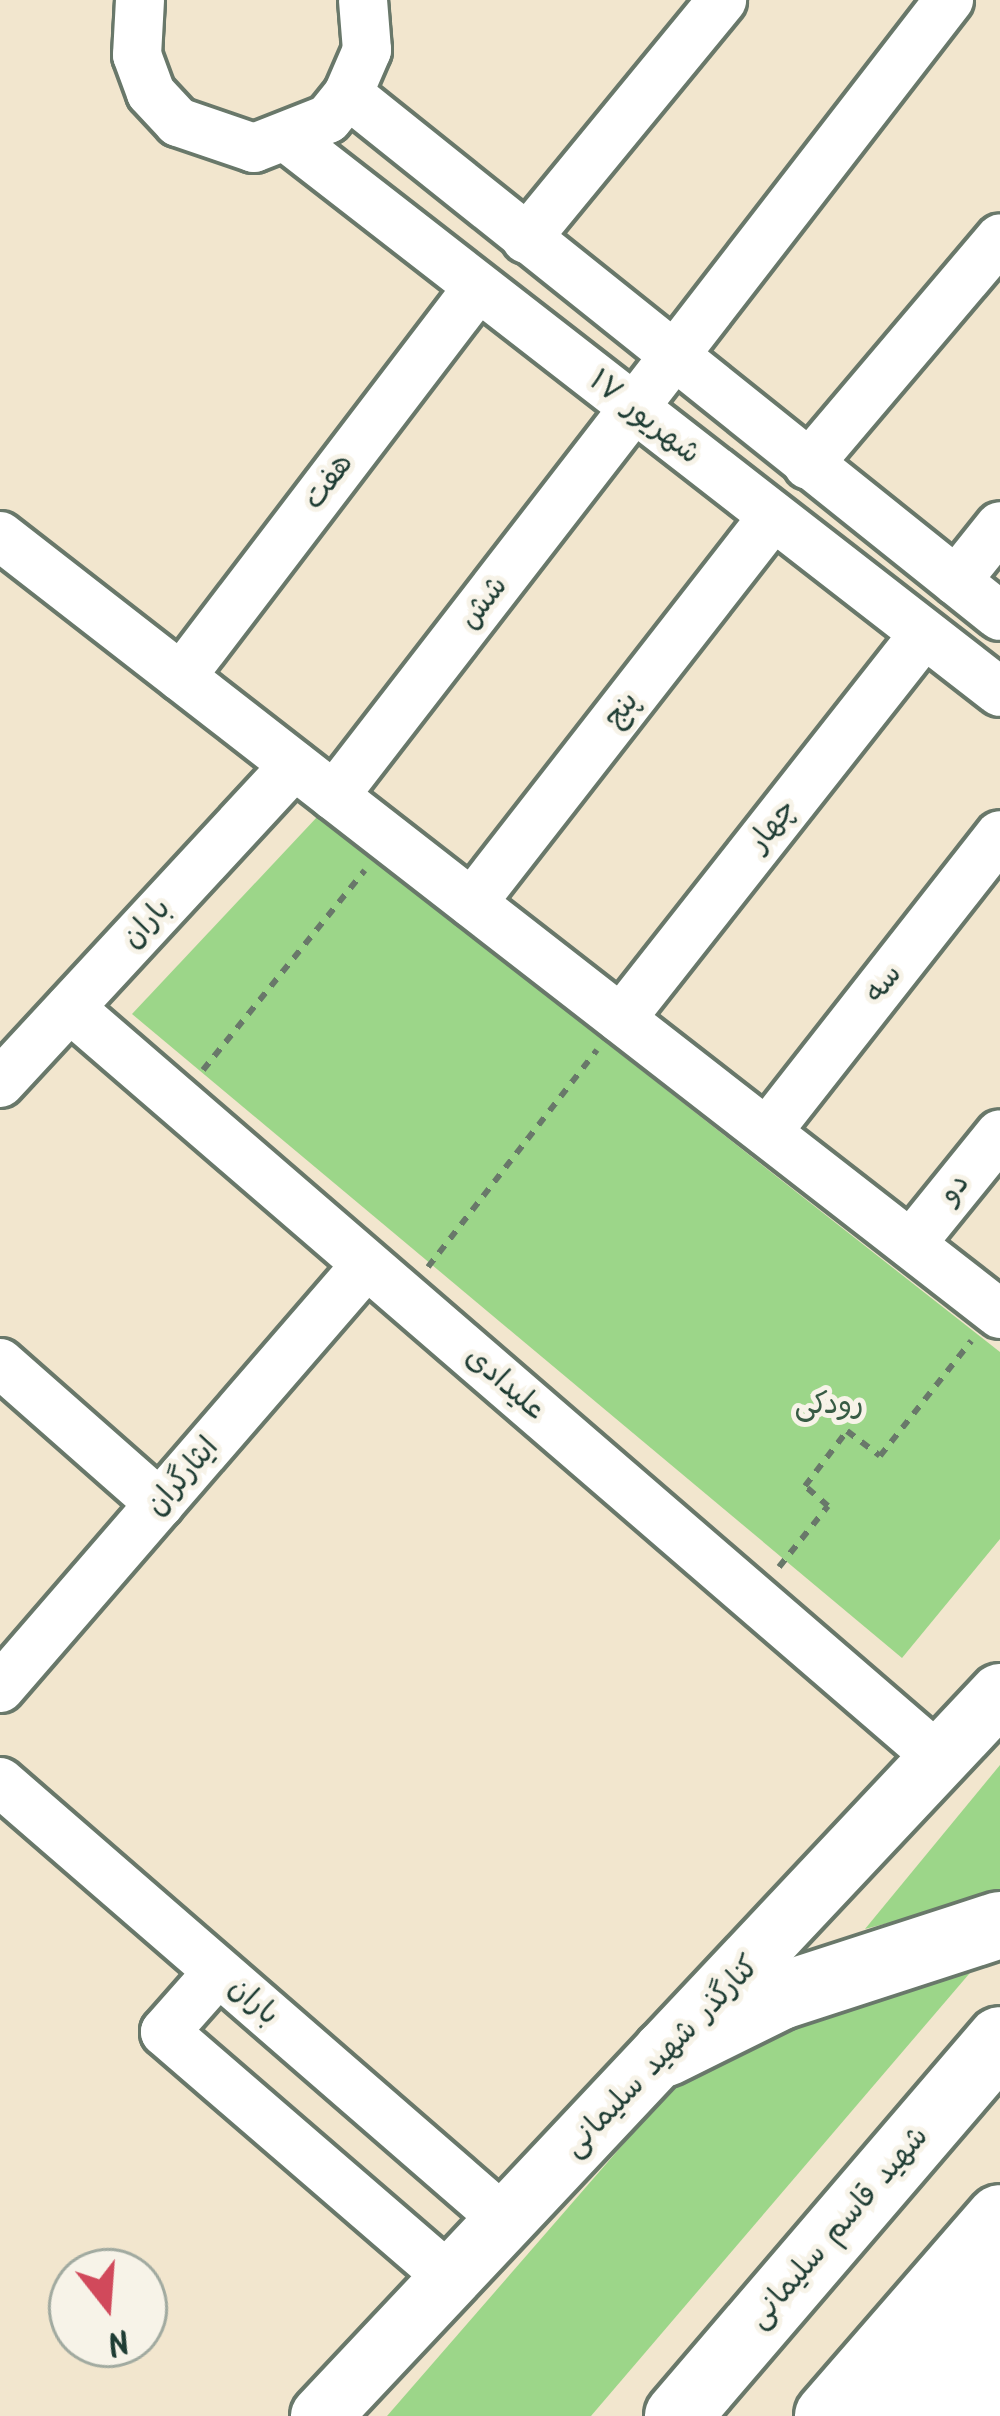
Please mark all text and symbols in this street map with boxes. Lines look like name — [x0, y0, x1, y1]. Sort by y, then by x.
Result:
street label: ۱۷ شهریور — [581, 363, 707, 473]
street label: هفت — [296, 447, 362, 517]
street label: شش — [452, 569, 516, 637]
street label: پنج — [597, 685, 647, 735]
street label: چهار — [741, 792, 805, 860]
street label: باران — [115, 892, 179, 956]
street label: سه — [858, 957, 910, 1011]
street label: دو — [932, 1167, 978, 1211]
street label: علیدادی — [457, 1339, 553, 1429]
park label: رودکی — [794, 1387, 864, 1423]
street label: ایثارگران — [139, 1430, 227, 1524]
street label: کنارگذر شهید سلیمانی — [557, 1949, 767, 2165]
street label: باران — [220, 1970, 286, 2034]
street label: شهید قاسم سلیمانی — [741, 2119, 937, 2337]
north arrow — [48, 2248, 168, 2368]
text: N — [100, 2312, 136, 2368]

